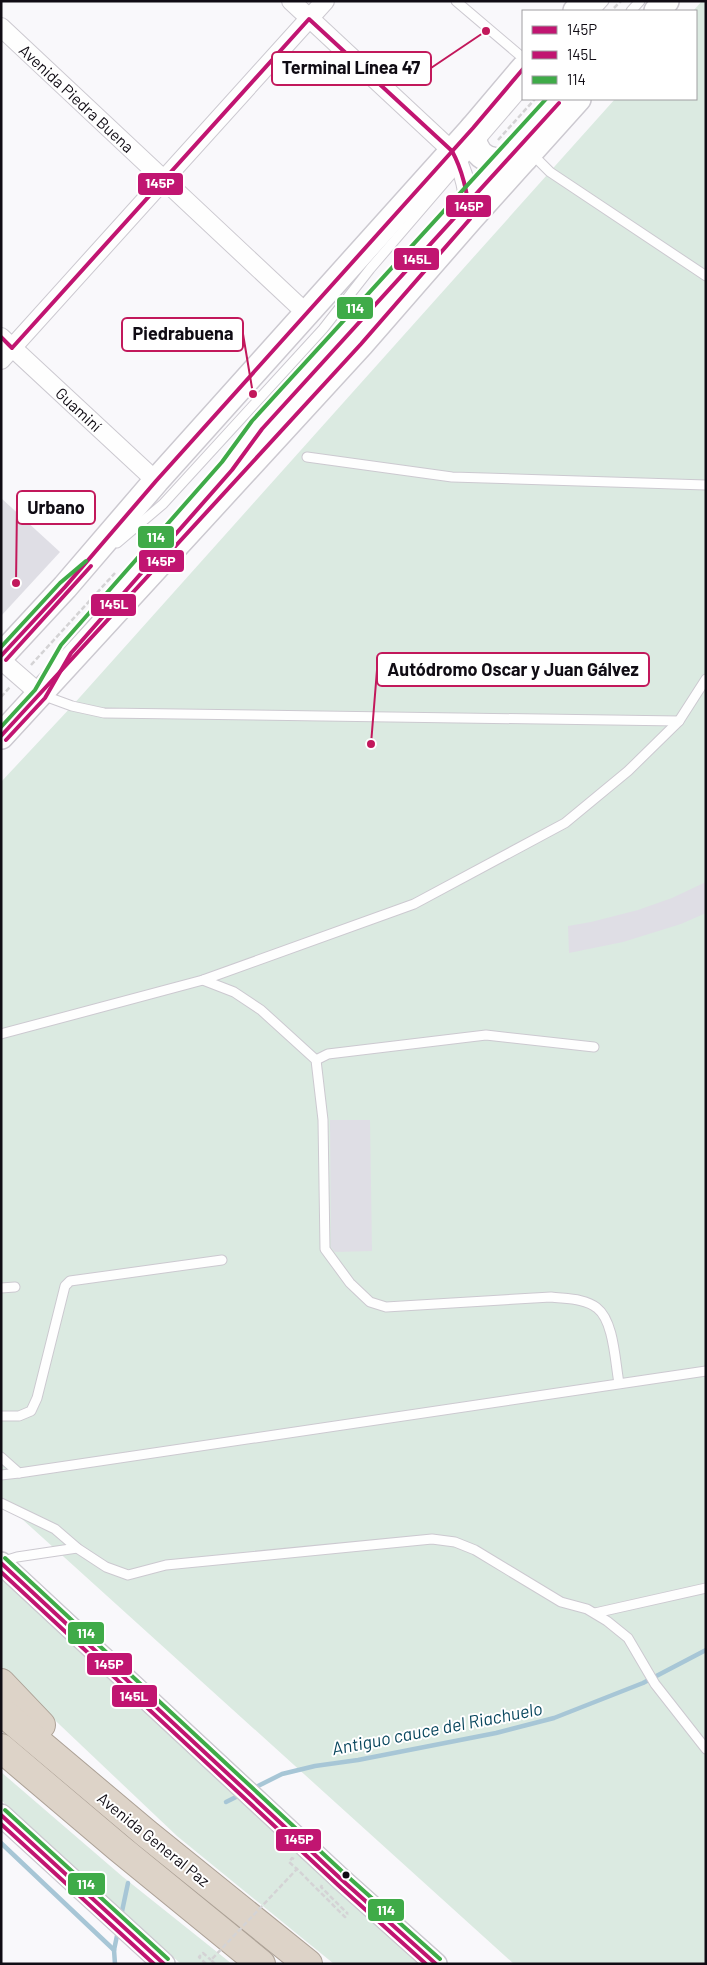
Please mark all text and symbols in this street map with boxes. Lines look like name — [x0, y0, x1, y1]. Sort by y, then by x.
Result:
legend — [522, 10, 697, 100]
text: 145P — [567, 20, 597, 38]
street label: Avenida Piedra Buena — [16, 40, 138, 156]
text: 145L — [567, 45, 597, 63]
callout: Terminal Línea 47 — [272, 52, 431, 85]
text: Terminal Línea 47 — [282, 56, 420, 78]
text: 114 — [567, 70, 586, 88]
line badge: 145P — [137, 172, 184, 196]
text: 145P — [145, 174, 175, 191]
line badge: 145P — [445, 194, 492, 218]
text: 145P — [454, 197, 484, 214]
line badge: 145L — [393, 247, 440, 271]
text: 145L — [403, 250, 431, 267]
line badge: 114 — [336, 296, 374, 320]
text: 114 — [346, 299, 364, 316]
callout: Piedrabuena — [122, 318, 243, 351]
text: Piedrabuena — [133, 322, 233, 344]
street label: Guaminí — [52, 383, 106, 435]
callout: Urbano — [17, 491, 95, 524]
text: Urbano — [27, 496, 85, 518]
line badge: 114 — [137, 525, 175, 549]
text: 114 — [147, 528, 165, 545]
line badge: 145P — [138, 549, 185, 573]
text: 145P — [146, 552, 176, 569]
line badge: 145L — [90, 593, 137, 617]
text: 145L — [100, 595, 128, 612]
callout: Autódromo Oscar y Juan Gálvez — [377, 653, 649, 686]
text: Autódromo Oscar y Juan Gálvez — [387, 658, 639, 680]
line badge: 114 — [67, 1621, 105, 1645]
text: 114 — [77, 1624, 95, 1641]
line badge: 145P — [86, 1652, 133, 1676]
text: 145P — [94, 1655, 124, 1672]
line badge: 145L — [111, 1684, 158, 1708]
text: 145L — [120, 1687, 148, 1704]
water label: Antiguo cauce del Riachuelo — [330, 1697, 544, 1759]
street label: Avenida General Paz — [94, 1788, 214, 1890]
line badge: 145P — [275, 1828, 322, 1852]
text: 145P — [284, 1830, 314, 1847]
unlabelled marker — [341, 1870, 351, 1880]
line badge: 114 — [67, 1872, 106, 1896]
text: 114 — [77, 1875, 95, 1892]
line badge: 114 — [367, 1898, 405, 1922]
text: 114 — [377, 1901, 395, 1918]

